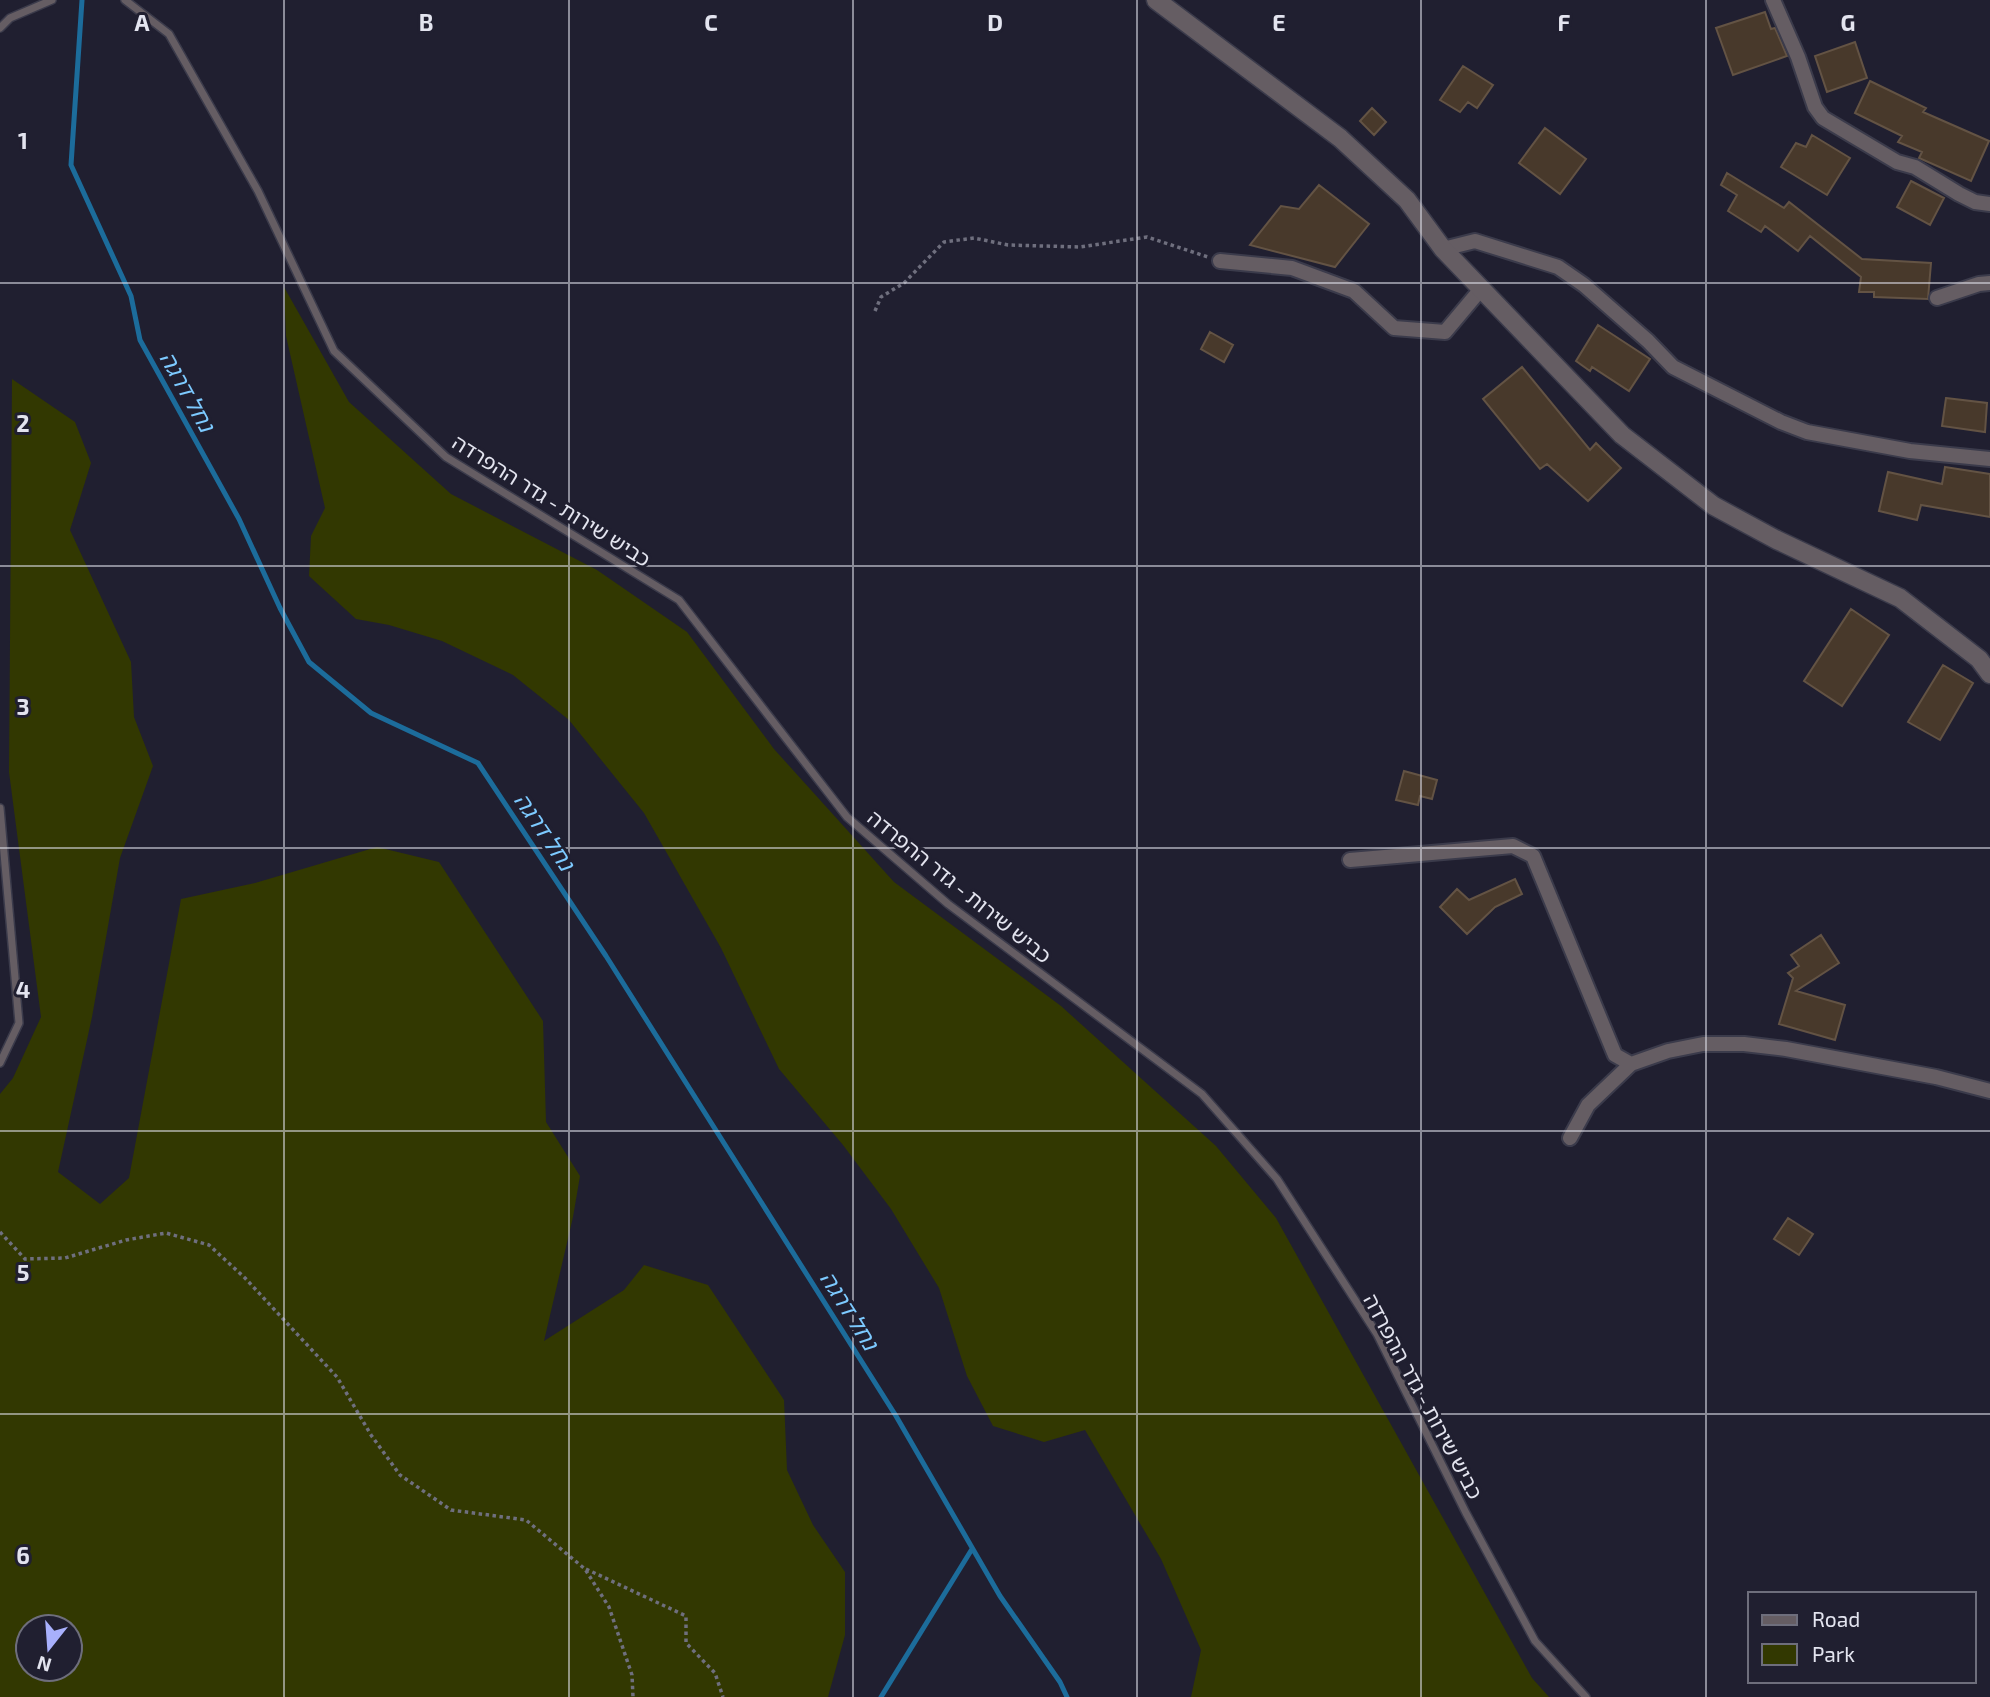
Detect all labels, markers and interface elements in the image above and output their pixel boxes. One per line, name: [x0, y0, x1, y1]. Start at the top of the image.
text: A: [134, 8, 150, 36]
text: B: [419, 8, 433, 36]
text: C: [704, 8, 718, 36]
text: D: [987, 8, 1003, 36]
text: E: [1272, 8, 1286, 36]
text: F: [1558, 8, 1571, 36]
text: G: [1841, 8, 1855, 36]
text: 1: [18, 126, 28, 154]
water label: נחל דרגה: [154, 346, 223, 438]
text: 2: [16, 409, 30, 437]
street label: כביש שירות - גדר ההפרדה: [448, 429, 656, 571]
text: 3: [16, 692, 30, 720]
water label: נחל דרגה: [509, 787, 582, 877]
street label: כביש שירות - גדר ההפרדה: [863, 804, 1057, 968]
text: 4: [16, 975, 30, 1003]
text: 5: [17, 1258, 29, 1286]
water label: נחל דרגה: [815, 1265, 886, 1357]
street label: כביש שירות - גדר ההפרדה: [1359, 1289, 1489, 1503]
text: 6: [16, 1541, 30, 1569]
legend: [1748, 1592, 1976, 1683]
text: Road: [1812, 1606, 1860, 1631]
north arrow: [14, 1613, 84, 1683]
text: Park: [1812, 1641, 1855, 1666]
text: N: [34, 1652, 54, 1678]

